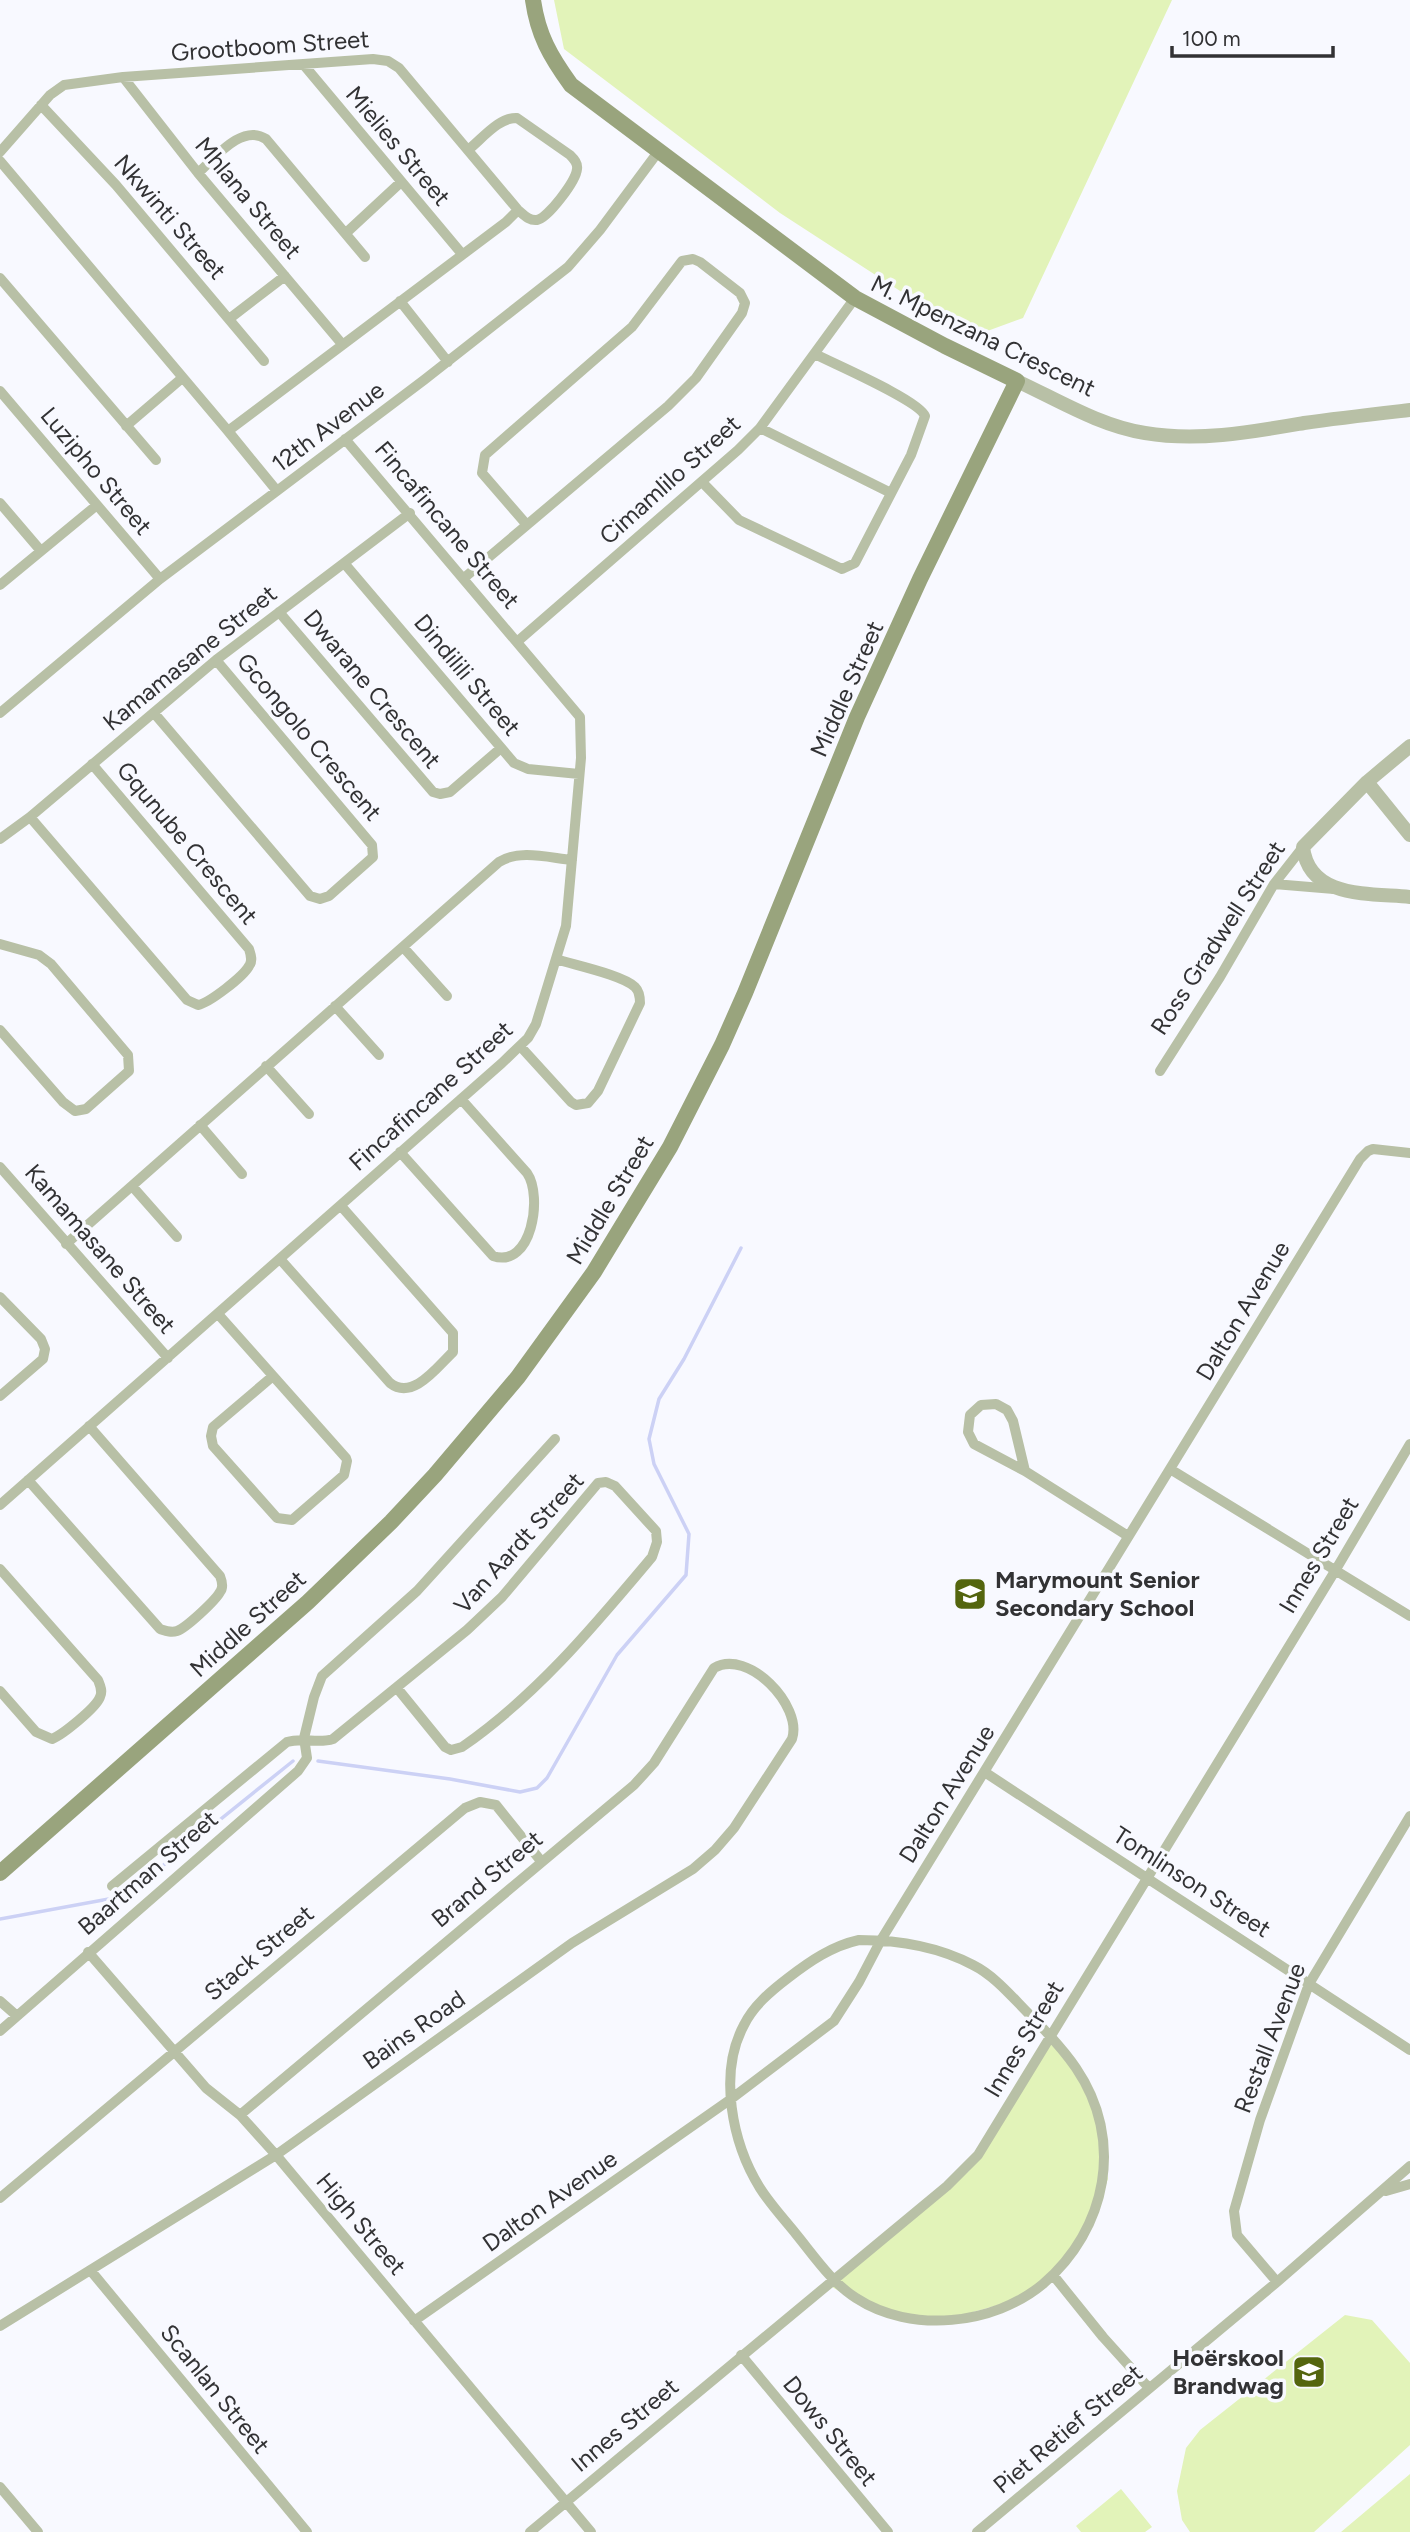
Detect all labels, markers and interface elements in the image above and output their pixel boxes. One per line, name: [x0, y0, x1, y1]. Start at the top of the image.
scale bar: [1172, 14, 1333, 58]
street label: Grootboom Street: [170, 24, 370, 67]
text: 100 m: [1182, 26, 1241, 51]
street label: Mielies Street: [340, 80, 457, 211]
street label: Mhlana Street: [189, 131, 308, 264]
street label: Nkwinti Street: [108, 148, 232, 285]
street label: M. Mpenzana Crescent: [866, 269, 1100, 403]
street label: 12th Avenue: [266, 375, 389, 478]
street label: Luzipho Street: [35, 401, 158, 540]
street label: Cimamlilo Street: [593, 409, 746, 550]
street label: Fincafincane Street: [369, 435, 526, 614]
street label: Kamamasane Street: [97, 579, 282, 737]
street label: Dwarane Crescent: [298, 603, 447, 774]
street label: Dindilili Street: [408, 608, 527, 741]
street label: Middle Street: [804, 616, 889, 761]
street label: Gcongolo Crescent: [231, 647, 388, 826]
street label: Gqunube Crescent: [111, 755, 264, 930]
street label: Ross Gradwell Street: [1144, 835, 1291, 1040]
street label: Fincafincane Street: [343, 1015, 518, 1177]
street label: Middle Street: [560, 1130, 659, 1270]
street label: Kamamasane Street: [19, 1158, 182, 1339]
street label: Dalton Avenue: [1190, 1236, 1296, 1386]
street label: Van Aardt Street: [448, 1466, 590, 1619]
street label: Innes Street: [1272, 1491, 1365, 1618]
street label: Middle Street: [184, 1564, 311, 1683]
place label: Marymount Senior Secondary School: [995, 1565, 1200, 1622]
school or university icon: Marymount Senior Secondary School: [951, 1575, 989, 1613]
street label: Dalton Avenue: [893, 1719, 1001, 1868]
street label: Baartman Street: [72, 1804, 223, 1941]
street label: Tomlinson Street: [1108, 1820, 1276, 1943]
street label: Brand Street: [425, 1824, 548, 1933]
street label: Stack Street: [198, 1899, 319, 2007]
street label: Restall Avenue: [1228, 1959, 1311, 2117]
street label: Innes Street: [977, 1975, 1070, 2102]
street label: Bains Road: [357, 1984, 470, 2075]
street label: Dalton Avenue: [477, 2144, 623, 2258]
street label: High Street: [310, 2167, 412, 2281]
street label: Scanlan Street: [155, 2318, 276, 2459]
place label: Hoërskool Brandwag: [1172, 2343, 1284, 2400]
school or university icon: Hoërskool Brandwag: [1290, 2353, 1328, 2391]
street label: Piet Retief Street: [987, 2358, 1148, 2499]
street label: Dows Street: [777, 2370, 884, 2492]
street label: Innes Street: [565, 2371, 684, 2478]

